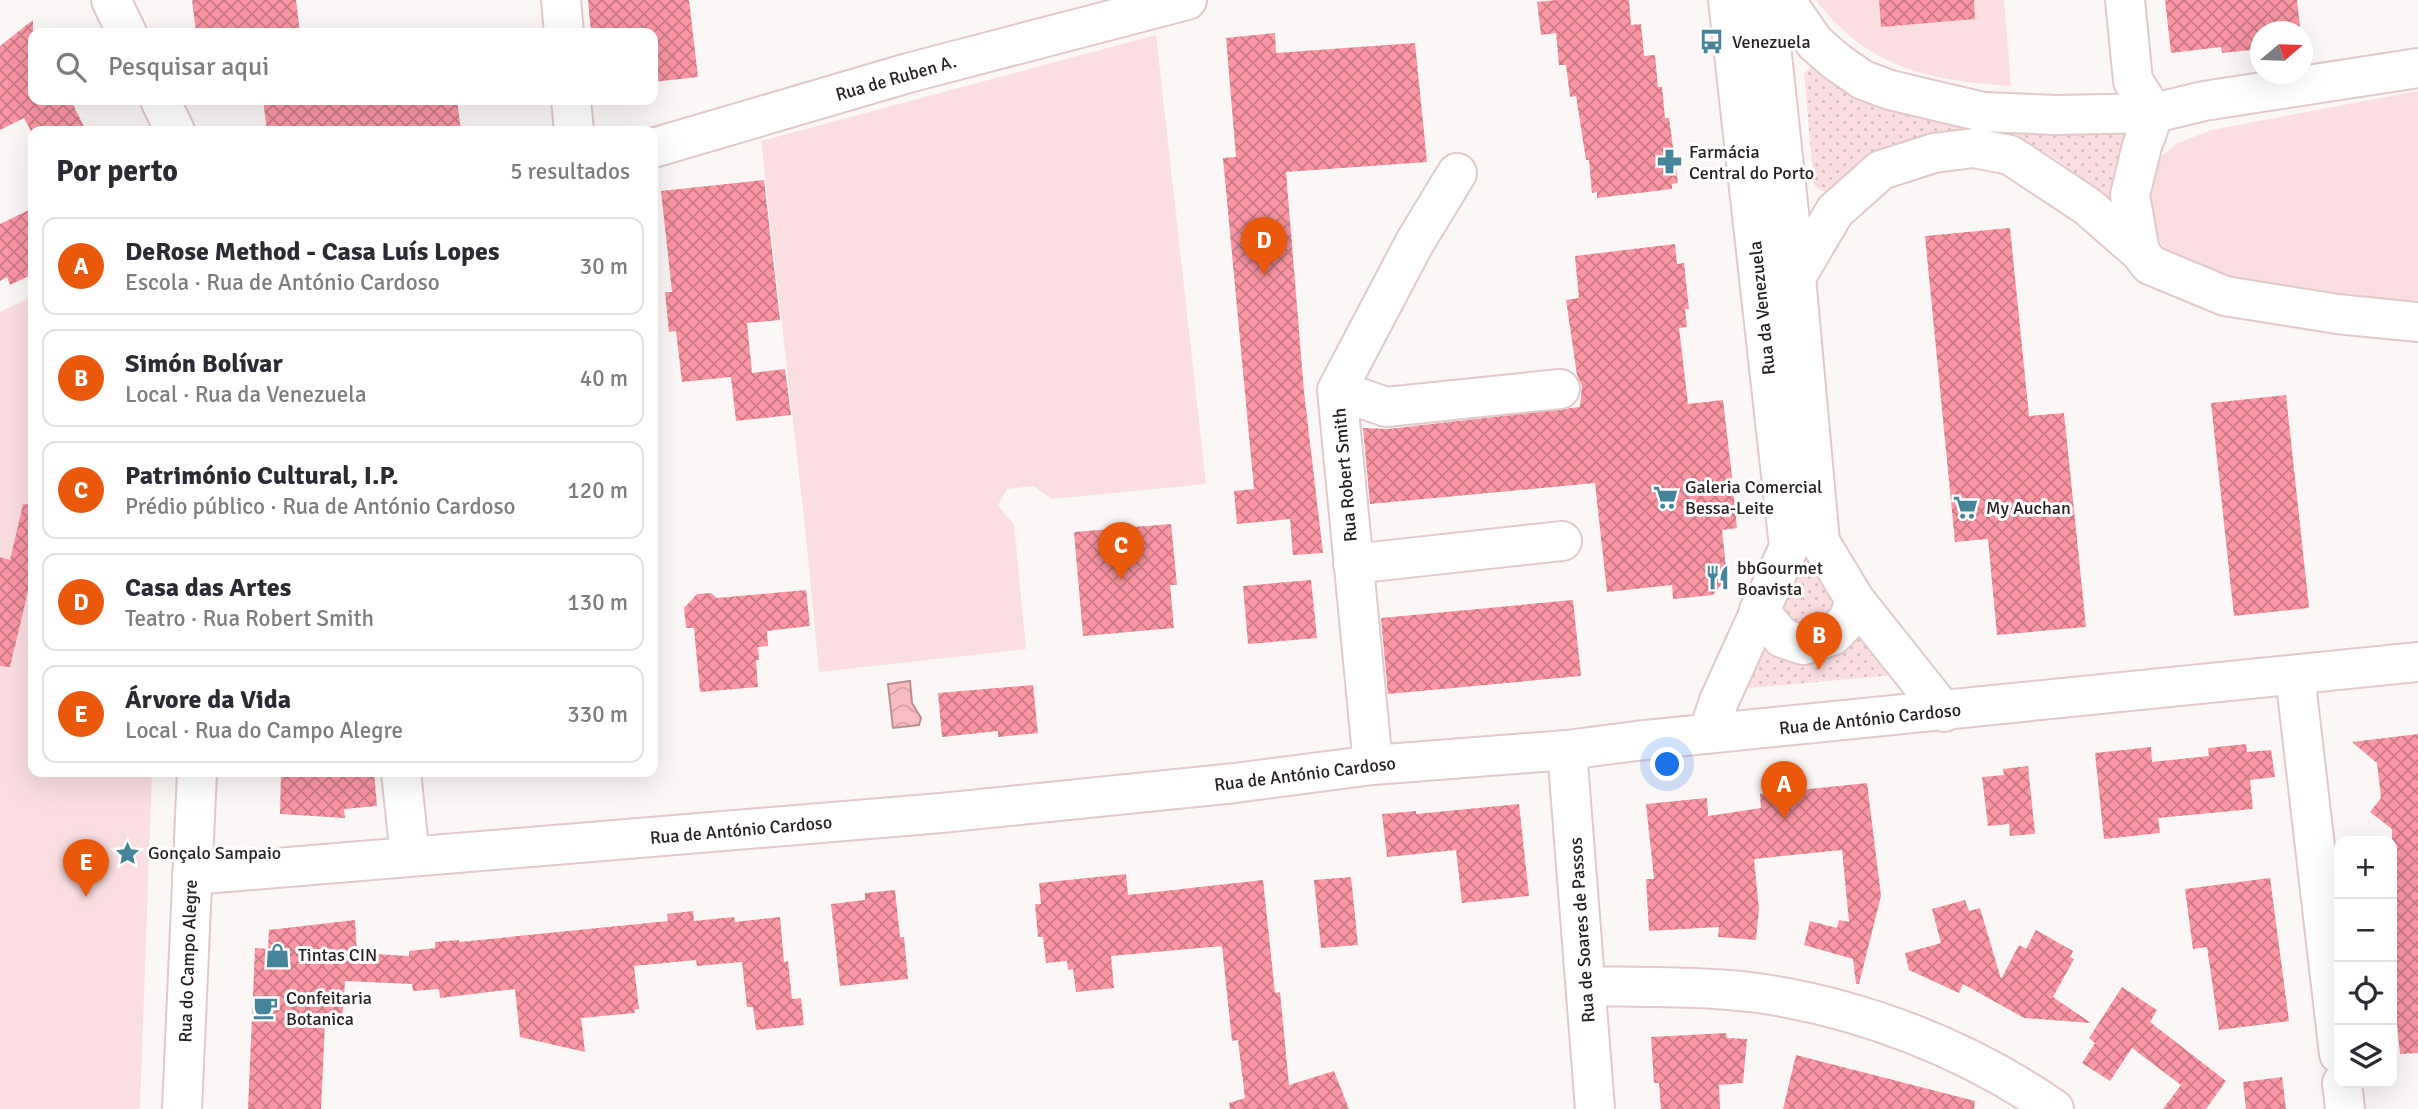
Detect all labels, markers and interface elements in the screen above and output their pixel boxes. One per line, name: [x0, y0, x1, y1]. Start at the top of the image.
north arrow: [2250, 21, 2313, 84]
search box: [28, 28, 658, 105]
bus stop icon: Venezuela: [1698, 28, 1726, 56]
place label: Venezuela: [1732, 31, 1811, 53]
icon: search: [52, 48, 90, 86]
street label: Rua de Ruben A.: [833, 50, 959, 106]
text: Pesquisar aqui: [108, 51, 269, 83]
place label: Farmácia Central do Porto: [1689, 141, 1814, 184]
pharmacy icon: Farmácia Central do Porto: [1655, 148, 1683, 176]
text: Por perto: [56, 153, 178, 190]
text: 5 resultados: [510, 157, 630, 186]
pin: D: [1241, 217, 1287, 275]
text: DeRose Method - Casa Luís Lopes: [125, 236, 499, 268]
street label: Rua da Venezuela: [1744, 240, 1780, 376]
text: A: [74, 252, 88, 281]
text: 30 m: [580, 252, 628, 281]
text: Escola · Rua de António Cardoso: [125, 268, 440, 297]
text: Simón Bolívar: [125, 348, 283, 380]
text: B: [74, 364, 88, 393]
text: 40 m: [580, 364, 628, 393]
text: Local · Rua da Venezuela: [125, 380, 367, 409]
street label: Rua Robert Smith: [1328, 407, 1362, 543]
text: Património Cultural, I.P.: [125, 460, 399, 492]
text: C: [74, 476, 88, 505]
text: 120 m: [567, 476, 628, 505]
place label: Galeria Comercial Bessa-Leite: [1685, 476, 1822, 519]
supermarket icon: Galeria Comercial Bessa-Leite: [1651, 483, 1679, 511]
text: Prédio público · Rua de António Cardoso: [125, 492, 516, 521]
supermarket icon: My Auchan: [1952, 494, 1980, 522]
place label: My Auchan: [1986, 497, 2071, 519]
pin: C: [1098, 522, 1144, 580]
place label: bbGourmet Boavista: [1737, 557, 1823, 600]
restaurant icon: bbGourmet Boavista: [1703, 564, 1731, 592]
text: Casa das Artes: [125, 572, 291, 604]
text: D: [73, 588, 89, 617]
text: 130 m: [567, 588, 628, 617]
text: Teatro · Rua Robert Smith: [125, 604, 374, 633]
pin: B: [1796, 612, 1842, 670]
text: Árvore da Vida: [125, 684, 291, 716]
street label: Rua de António Cardoso: [1778, 699, 1962, 739]
text: E: [74, 700, 88, 729]
text: 330 m: [567, 700, 628, 729]
text: Local · Rua do Campo Alegre: [125, 716, 403, 745]
your location: [1650, 747, 1684, 781]
street label: Rua de António Cardoso: [1213, 752, 1397, 796]
pin: A: [1761, 761, 1807, 819]
street label: Rua de António Cardoso: [649, 811, 833, 849]
street label: Rua de Soares de Passos: [1565, 836, 1599, 1024]
map controls: [2334, 836, 2397, 1088]
button: +: [2334, 836, 2397, 899]
pin: E: [63, 839, 109, 897]
place icon: Gonçalo Sampaio: [114, 839, 142, 867]
place label: Gonçalo Sampaio: [148, 842, 281, 864]
street label: Rua do Campo Alegre: [174, 879, 202, 1043]
button: −: [2334, 899, 2397, 962]
shop icon: Tintas CIN: [264, 941, 292, 969]
place label: Tintas CIN: [298, 944, 377, 966]
button: locate: [2334, 962, 2397, 1025]
place label: Confeitaria Botanica: [286, 987, 372, 1030]
cafe icon: Confeitaria Botanica: [252, 994, 280, 1022]
button: layers: [2334, 1025, 2397, 1088]

